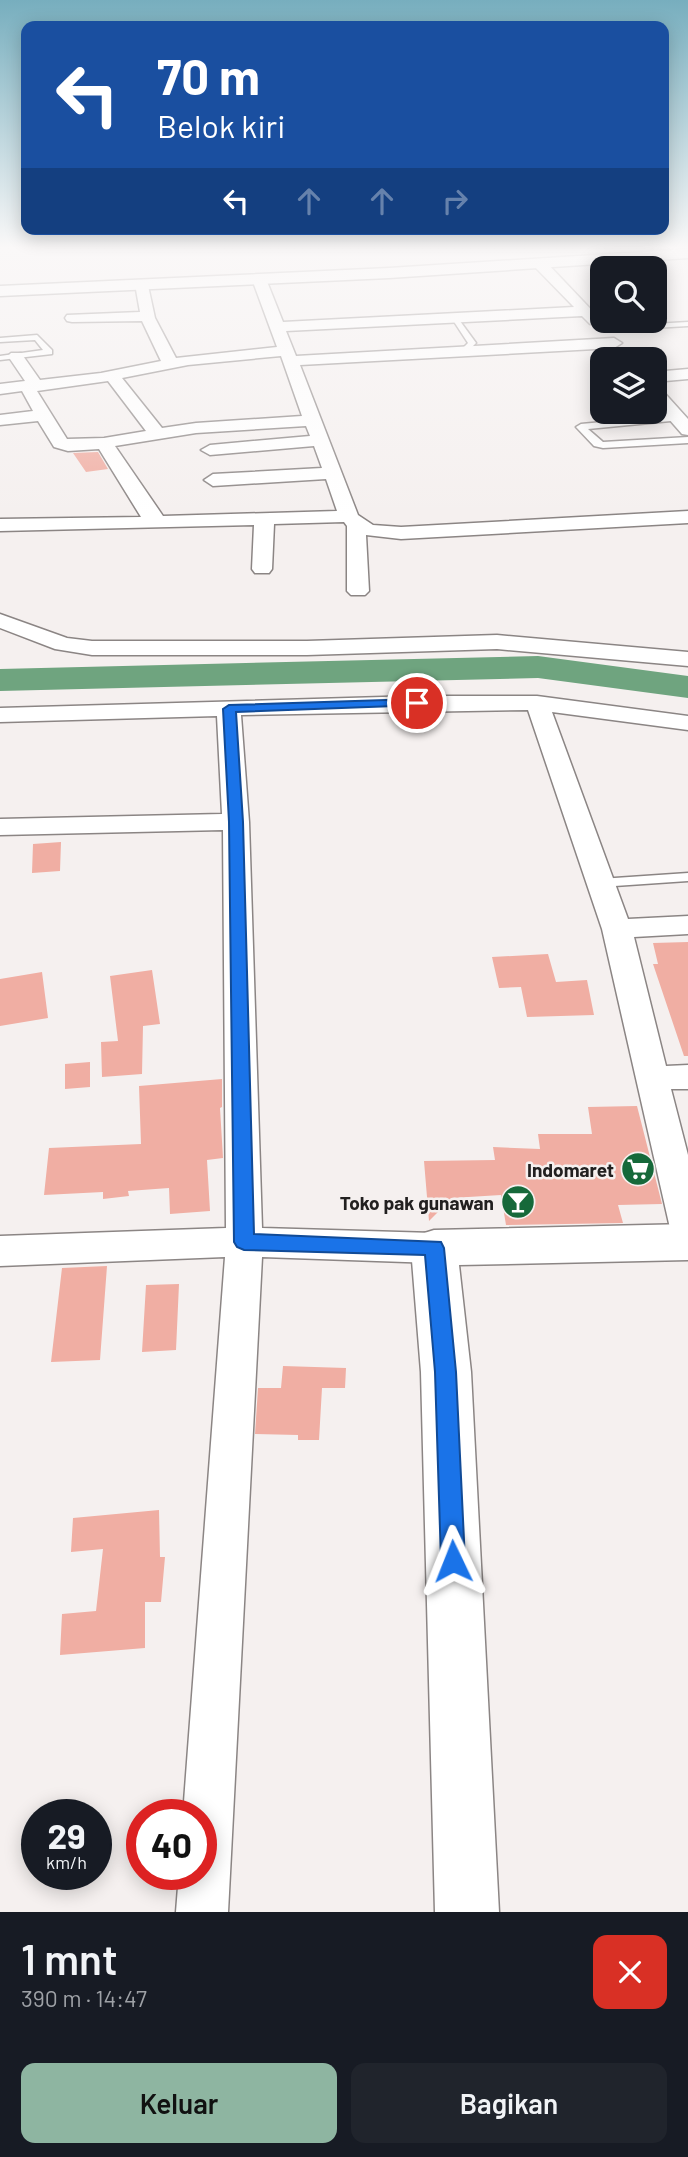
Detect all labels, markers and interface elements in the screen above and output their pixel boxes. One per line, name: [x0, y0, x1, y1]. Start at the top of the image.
text: 70 m: [157, 46, 260, 105]
icon: left: [42, 49, 133, 140]
text: Belok kiri: [157, 106, 285, 144]
icon: left: [217, 182, 255, 220]
icon: ahead: [290, 182, 328, 220]
icon: ahead: [363, 182, 401, 220]
icon: right: [436, 182, 474, 220]
map controls: [590, 256, 667, 424]
button: search: [590, 256, 667, 333]
button: layers: [590, 347, 667, 424]
pin: [387, 673, 447, 733]
icon: arrive: [398, 684, 436, 722]
supermarket icon: Indomaret: [619, 1150, 657, 1188]
place label: Indomaret: [527, 1158, 614, 1181]
bar icon: Toko pak gunawan: [499, 1183, 537, 1221]
place label: Toko pak gunawan: [340, 1191, 494, 1214]
position arrow: [416, 1524, 490, 1598]
speed limit sign: 40: [126, 1799, 217, 1890]
text: 29: [47, 1814, 86, 1856]
text: km/h: [46, 1851, 87, 1873]
text: 1 mnt: [21, 1933, 118, 1983]
button: close: [593, 1935, 667, 2009]
text: 390 m · 14:47: [21, 1984, 147, 2012]
button: Keluar: [21, 2063, 337, 2143]
button: Bagikan: [351, 2063, 667, 2143]

